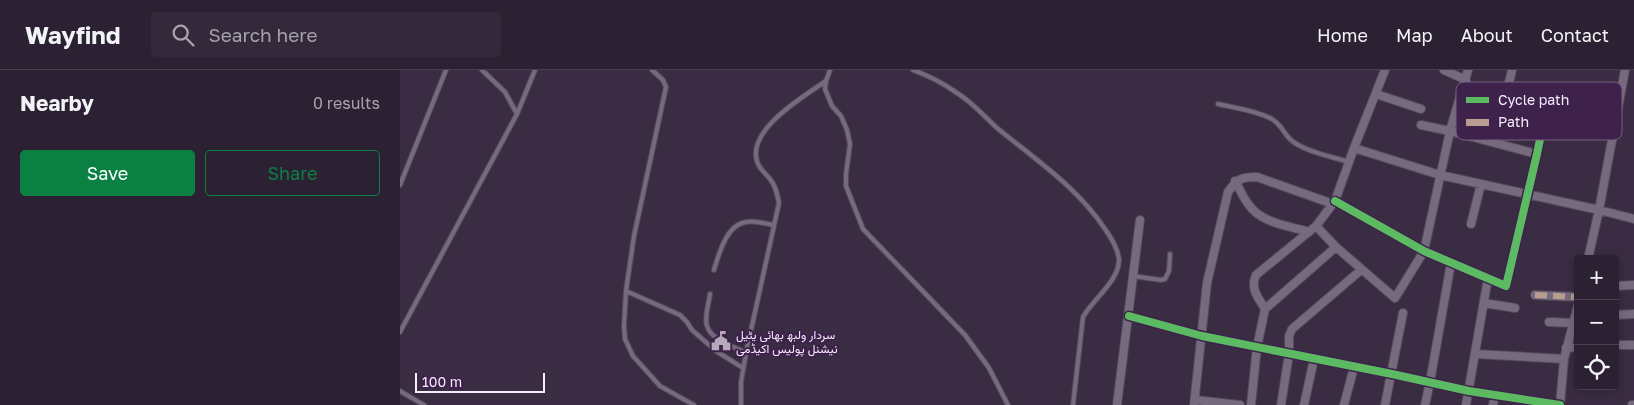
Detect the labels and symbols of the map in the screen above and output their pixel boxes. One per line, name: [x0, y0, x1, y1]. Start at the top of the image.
legend: [1456, 82, 1622, 140]
text: Cycle path: [1498, 91, 1569, 108]
text: Path: [1498, 113, 1529, 130]
place label: سردار ولبھ بھائی پٹیل نیشنل پولیس اکیڈمی: [736, 327, 838, 357]
public building icon: سردار ولبھ بھائی پٹیل نیشنل پولیس اکیڈمی: [710, 330, 732, 352]
scale bar: [415, 370, 545, 393]

